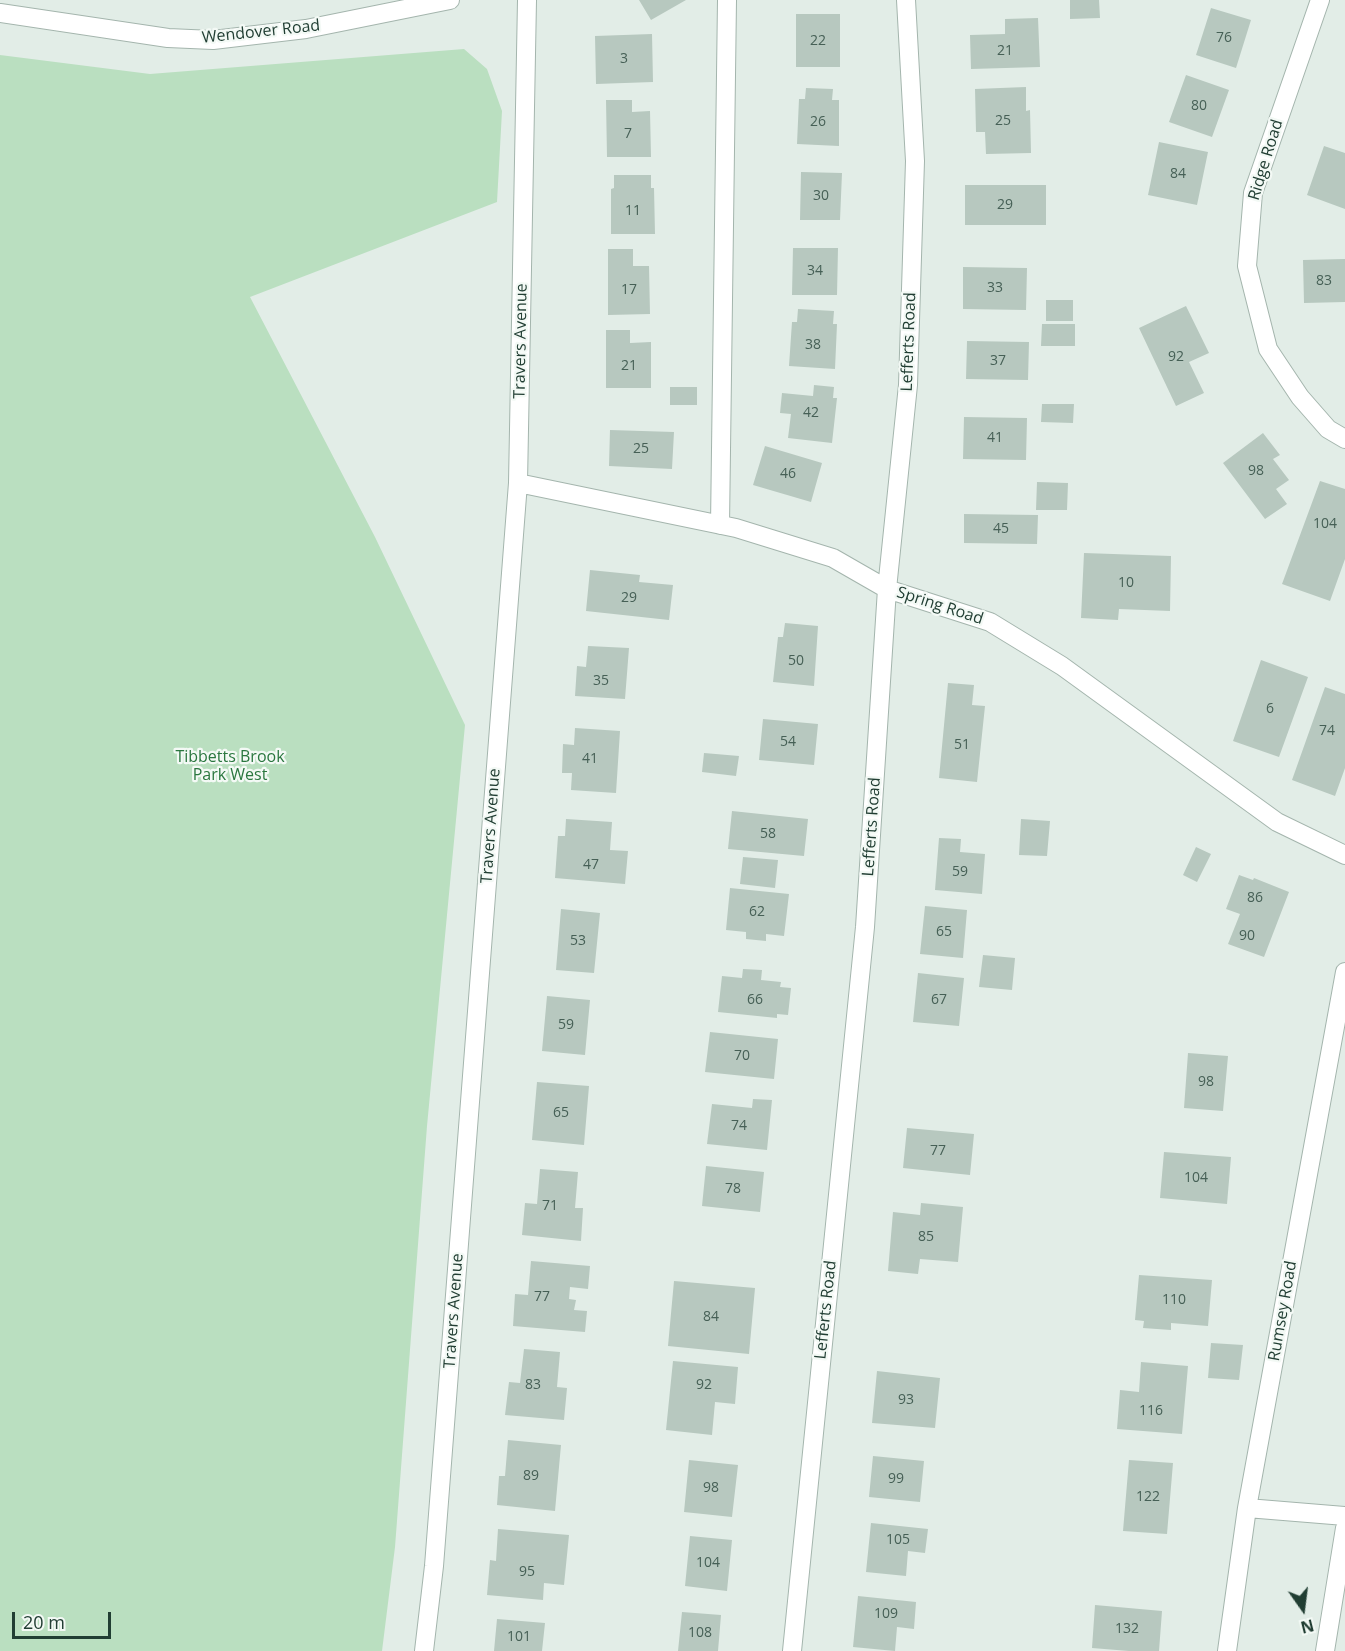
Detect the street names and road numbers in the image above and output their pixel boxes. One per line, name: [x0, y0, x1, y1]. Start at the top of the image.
street label: Wendover Road: [201, 16, 321, 48]
street label: Ridge Road: [1245, 117, 1287, 203]
street label: Travers Avenue: [510, 283, 532, 399]
street label: Lefferts Road: [898, 292, 920, 392]
street label: Spring Road: [894, 583, 986, 629]
street label: Travers Avenue: [477, 768, 505, 884]
street label: Lefferts Road: [859, 777, 885, 877]
street label: Travers Avenue: [440, 1253, 468, 1369]
street label: Rumsey Road: [1265, 1259, 1301, 1363]
street label: Lefferts Road: [811, 1260, 841, 1360]

